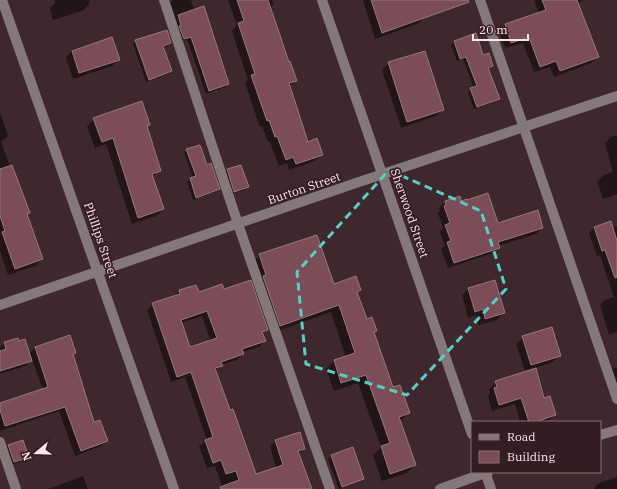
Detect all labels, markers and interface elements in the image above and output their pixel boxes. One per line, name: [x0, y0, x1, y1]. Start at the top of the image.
scale bar: [473, 16, 528, 42]
text: 20 m: [479, 22, 508, 37]
street label: Sherwood Street: [388, 166, 432, 260]
street label: Burton Street: [266, 169, 342, 207]
street label: Phillips Street: [81, 200, 121, 280]
legend: [471, 421, 601, 473]
text: Road: [507, 429, 536, 444]
north arrow: [16, 433, 56, 473]
text: Building: [507, 449, 555, 464]
text: N: [18, 450, 35, 463]

